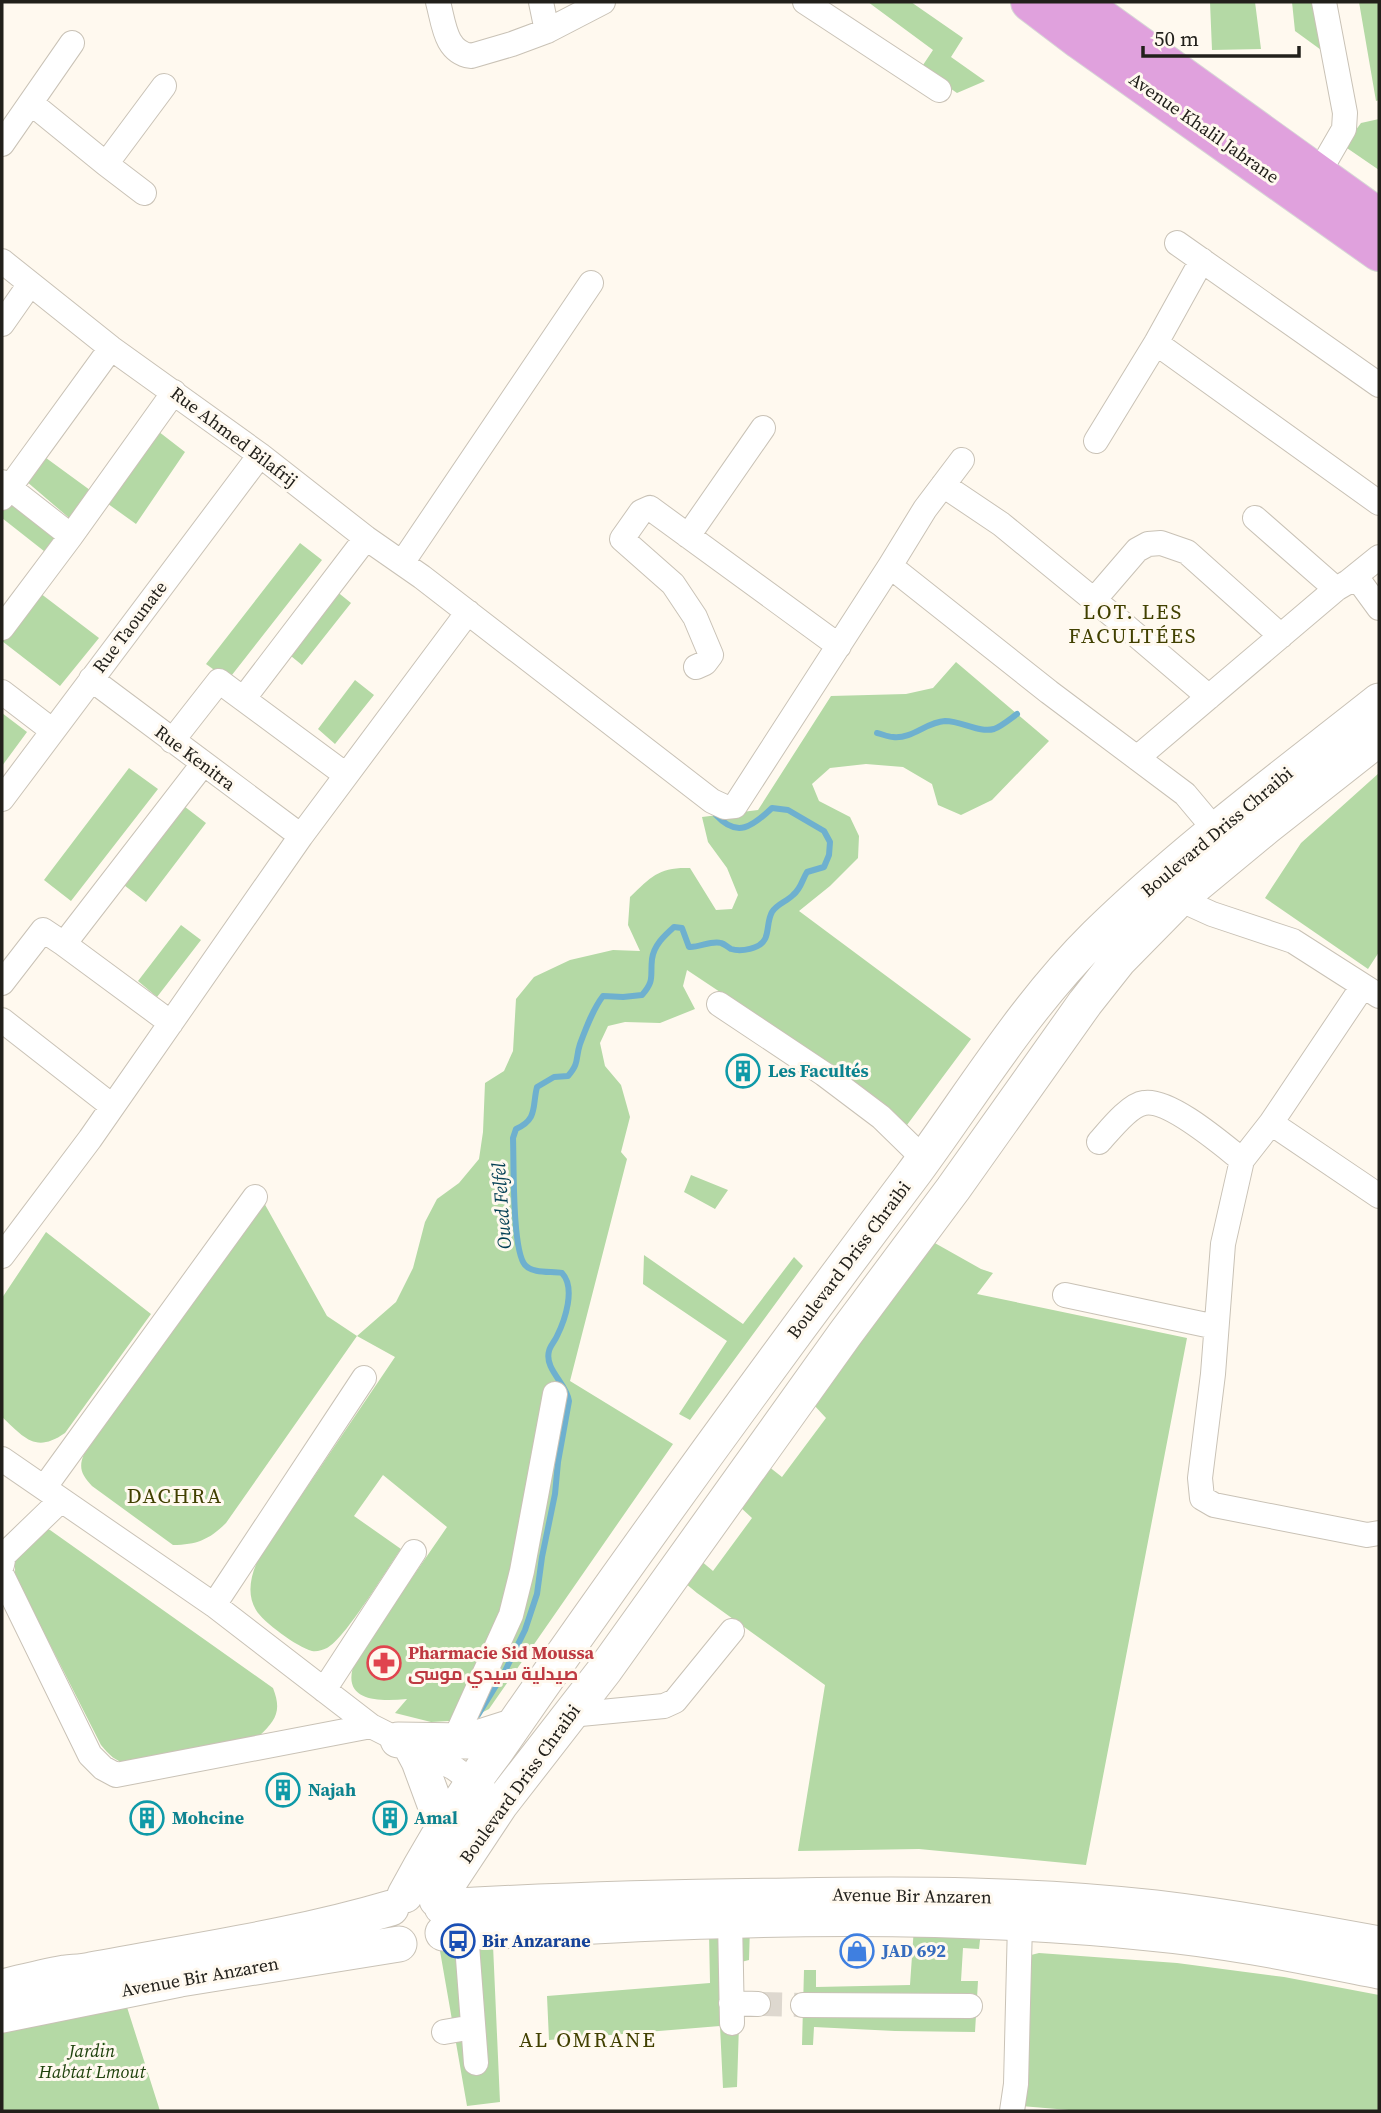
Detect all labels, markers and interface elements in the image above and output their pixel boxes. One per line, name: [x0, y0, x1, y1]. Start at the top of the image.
scale bar: [1143, 14, 1299, 58]
text: 50 m: [1154, 24, 1199, 53]
street label: Avenue Khalil Jabrane: [1124, 66, 1284, 189]
street label: Rue Ahmed Bilafrij: [166, 381, 303, 493]
street label: Rue Taounate: [87, 575, 173, 678]
district label: LOT. LES FACULTÉES: [1068, 597, 1198, 650]
street label: Rue Kenitra: [150, 719, 241, 797]
street label: Boulevard Driss Chraibi: [1135, 761, 1298, 903]
building icon: Les Facultés: [724, 1052, 762, 1090]
place label: Les Facultés: [768, 1058, 869, 1083]
water label: Oued Felfel: [485, 1161, 517, 1250]
street label: Boulevard Driss Chraibi: [781, 1176, 916, 1344]
district label: DACHRA: [127, 1481, 223, 1510]
place label: Pharmacie Sid Moussa صيدلية سيدي موسى: [408, 1640, 595, 1688]
pharmacy icon: Pharmacie Sid Moussa صيدلية سيدي موسى: [365, 1644, 403, 1682]
street label: Boulevard Driss Chraibi: [453, 1699, 586, 1868]
building icon: Najah: [264, 1771, 302, 1809]
place label: Najah: [308, 1777, 356, 1802]
building icon: Mohcine: [128, 1799, 166, 1837]
building icon: Amal: [371, 1799, 409, 1837]
place label: Mohcine: [172, 1805, 244, 1830]
place label: Amal: [414, 1805, 458, 1830]
street label: Avenue Bir Anzaren: [832, 1882, 992, 1909]
bus stop icon: Bir Anzarane: [439, 1922, 477, 1960]
place label: Bir Anzarane: [482, 1928, 591, 1953]
shop icon: JAD 692: [838, 1932, 876, 1970]
place label: JAD 692: [881, 1938, 946, 1963]
street label: Avenue Bir Anzaren: [119, 1950, 281, 2003]
district label: AL OMRANE: [519, 2025, 657, 2054]
park label: Jardin Habtat Lmout: [38, 2038, 147, 2084]

